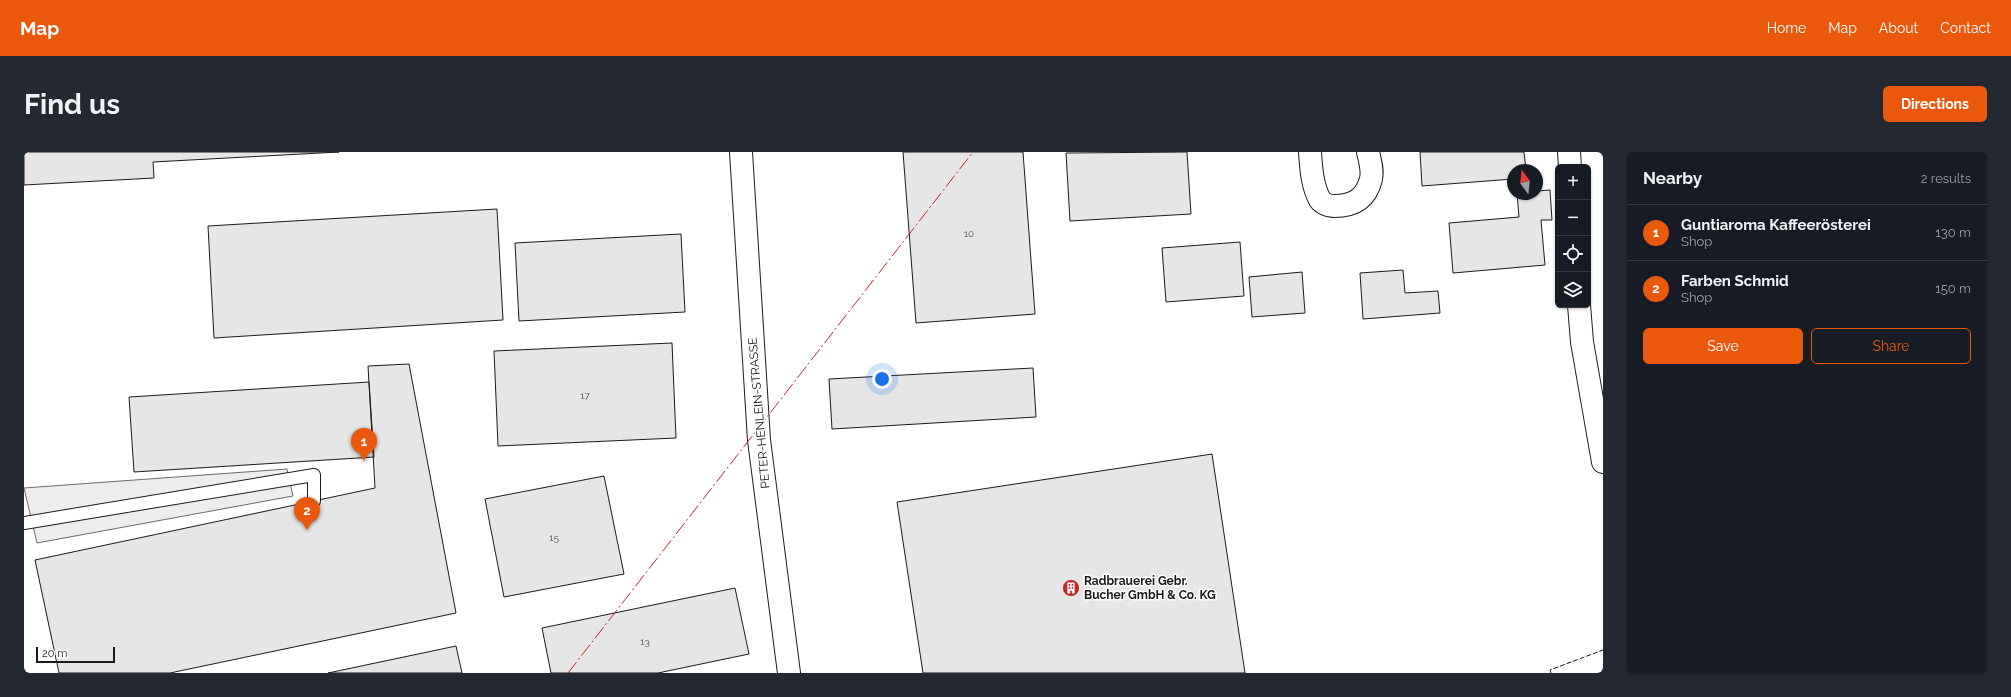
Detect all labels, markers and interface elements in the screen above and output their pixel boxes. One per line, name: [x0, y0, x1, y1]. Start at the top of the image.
text: Map: [20, 17, 59, 39]
text: Home: [1767, 20, 1806, 36]
text: Map: [1828, 20, 1857, 36]
text: About: [1879, 20, 1918, 36]
text: Contact: [1940, 20, 1991, 36]
button: Directions: [1883, 86, 1987, 122]
text: Find us: [24, 88, 120, 121]
north arrow: [1507, 164, 1543, 200]
map controls: [1555, 164, 1591, 308]
button: +: [1555, 164, 1591, 200]
text: Nearby: [1643, 168, 1702, 188]
text: 2 results: [1921, 171, 1971, 186]
button: −: [1555, 200, 1591, 236]
text: Guntiaroma Kaffeerösterei: [1681, 216, 1871, 234]
text: 1: [1653, 225, 1659, 240]
text: 130 m: [1935, 225, 1971, 240]
house number: 10: [964, 228, 974, 239]
text: Shop: [1681, 234, 1712, 249]
button: locate: [1555, 236, 1591, 272]
button: layers: [1555, 272, 1591, 308]
text: Farben Schmid: [1681, 272, 1789, 290]
text: 2: [1652, 281, 1660, 296]
text: 150 m: [1935, 281, 1971, 296]
text: Shop: [1681, 290, 1712, 305]
button: Save: [1643, 328, 1803, 364]
button: Share: [1811, 328, 1971, 364]
street label: PETER-HENLEIN-STRASSE: [745, 337, 773, 489]
your location: [872, 369, 892, 389]
house number: 17: [580, 390, 590, 401]
pin: 1: [351, 428, 377, 461]
pin: 2: [294, 497, 320, 530]
house number: 15: [549, 532, 559, 543]
place label: Radbrauerei Gebr. Bucher GmbH & Co. KG: [1084, 574, 1216, 602]
building icon: Radbrauerei Gebr. Bucher GmbH & Co. KG: [1061, 578, 1081, 598]
house number: 13: [640, 636, 650, 647]
scale bar: [36, 645, 115, 664]
text: 20 m: [42, 647, 67, 660]

